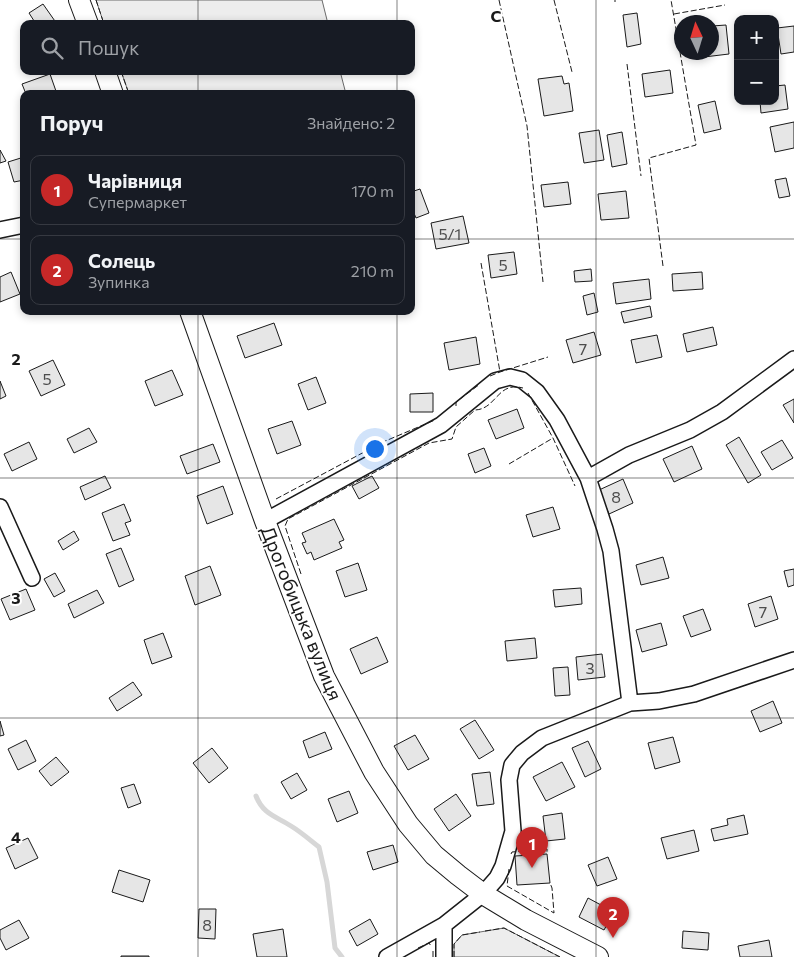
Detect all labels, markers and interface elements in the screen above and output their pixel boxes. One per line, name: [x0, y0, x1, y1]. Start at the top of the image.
text: C: [491, 6, 502, 25]
north arrow: [674, 15, 719, 60]
map controls: [734, 15, 779, 105]
button: +: [734, 15, 779, 60]
search box: [20, 20, 415, 75]
icon: search: [38, 34, 66, 62]
text: Пошук: [78, 36, 139, 59]
button: −: [734, 60, 779, 105]
text: Поруч: [40, 110, 103, 135]
text: Знайдено: 2: [307, 113, 395, 132]
text: Чарівниця: [88, 169, 182, 192]
text: 1: [53, 181, 61, 200]
text: 170 m: [351, 181, 394, 200]
text: Супермаркет: [88, 192, 187, 211]
house number: 5/1: [439, 224, 461, 243]
text: Солець: [88, 249, 155, 272]
house number: 5: [498, 255, 508, 274]
text: 2: [52, 261, 62, 280]
text: 210 m: [351, 261, 394, 280]
text: Зупинка: [88, 272, 150, 291]
house number: 7: [579, 339, 587, 358]
text: 2: [11, 349, 21, 368]
house number: 5: [42, 369, 52, 388]
your location: [362, 436, 388, 462]
house number: 8: [611, 487, 621, 506]
street label: Дрогобицька вулиця: [257, 523, 347, 703]
text: 3: [11, 588, 21, 607]
house number: 7: [759, 602, 767, 621]
house number: 3: [585, 658, 595, 677]
text: 4: [11, 827, 21, 846]
pin: 1: [516, 827, 548, 868]
pin: 2: [597, 897, 629, 938]
house number: 8: [202, 915, 212, 934]

